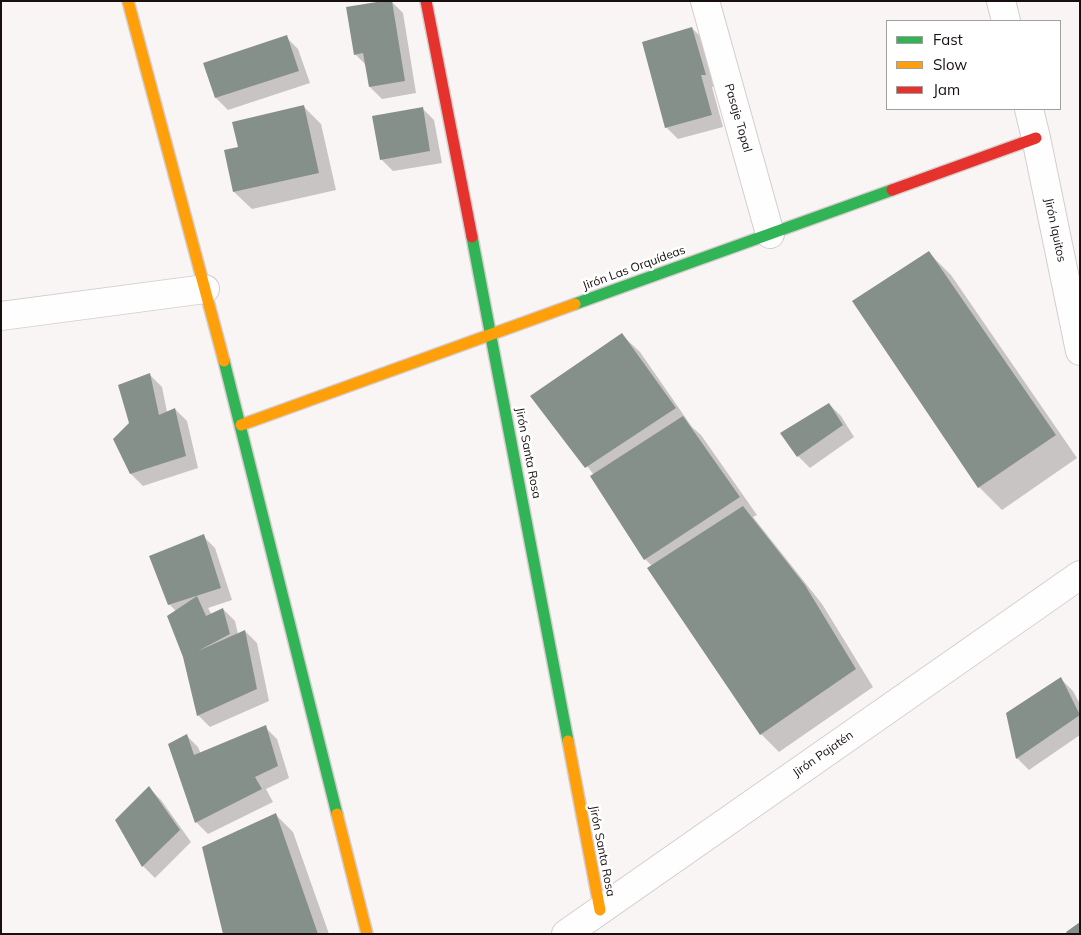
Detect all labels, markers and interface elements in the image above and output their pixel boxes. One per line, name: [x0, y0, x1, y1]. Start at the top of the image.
legend: [886, 20, 1061, 110]
text: Fast: [933, 30, 963, 49]
text: Slow: [933, 55, 967, 74]
text: Jam: [933, 80, 960, 99]
street label: Pasaje Topal: [721, 82, 755, 154]
street label: Jirón Iquitos: [1041, 197, 1069, 263]
street label: Jirón Las Orquídeas: [581, 243, 687, 293]
street label: Jirón Santa Rosa: [512, 406, 544, 500]
street label: Jirón Pajatén: [790, 728, 856, 780]
street label: Jirón Santa Rosa: [586, 804, 618, 898]

